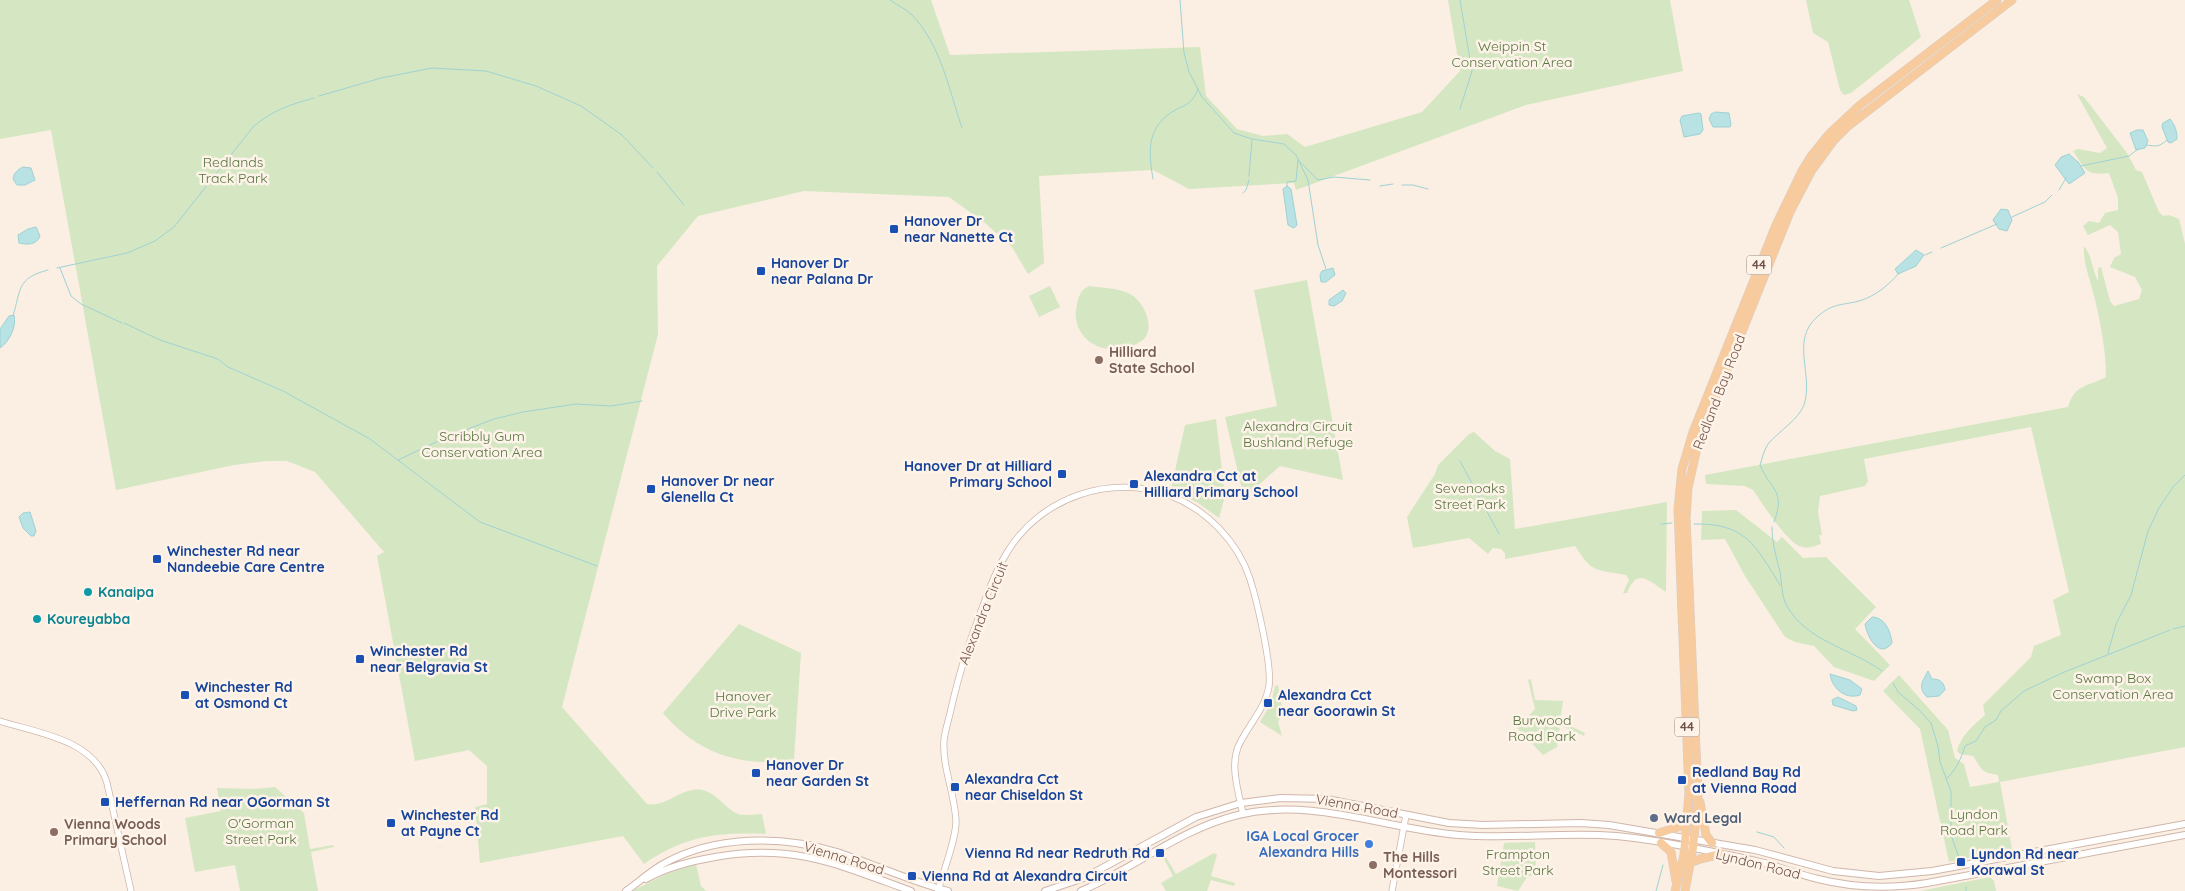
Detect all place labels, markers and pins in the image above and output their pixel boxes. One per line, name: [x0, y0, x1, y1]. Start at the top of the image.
place label: Hanover Dr near Nanette Ct: [904, 212, 1013, 246]
marker: Hanover Dr near Nanette Ct: [888, 223, 900, 235]
place label: Hanover Dr near Palana Dr: [771, 254, 873, 288]
marker: Hanover Dr near Palana Dr: [755, 265, 767, 277]
place label: Hilliard State School: [1109, 343, 1195, 377]
marker: Hilliard State School: [1093, 354, 1105, 366]
place label: Hanover Dr at Hilliard Primary School: [904, 457, 1052, 491]
place label: Alexandra Cct at Hilliard Primary School: [1144, 467, 1298, 501]
marker: Hanover Dr at Hilliard Primary School: [1056, 468, 1068, 480]
place label: Hanover Dr near Glenella Ct: [661, 472, 774, 506]
marker: Alexandra Cct at Hilliard Primary School: [1128, 478, 1140, 490]
marker: Hanover Dr near Glenella Ct: [645, 483, 657, 495]
place label: Winchester Rd near Nandeebie Care Centre: [167, 542, 325, 576]
marker: Winchester Rd near Nandeebie Care Centre: [151, 553, 163, 565]
place label: Kanaipa: [98, 583, 154, 601]
marker: Kanaipa: [82, 586, 94, 598]
place label: Koureyabba: [47, 610, 130, 628]
marker: Koureyabba: [31, 613, 43, 625]
place label: Winchester Rd near Belgravia St: [370, 642, 488, 676]
marker: Winchester Rd near Belgravia St: [354, 653, 366, 665]
place label: Winchester Rd at Osmond Ct: [195, 678, 293, 712]
place label: Alexandra Cct near Goorawin St: [1278, 686, 1396, 720]
marker: Winchester Rd at Osmond Ct: [179, 689, 191, 701]
marker: Alexandra Cct near Goorawin St: [1262, 697, 1274, 709]
place label: Hanover Dr near Garden St: [766, 756, 870, 790]
place label: Redland Bay Rd at Vienna Road: [1692, 763, 1801, 797]
marker: Hanover Dr near Garden St: [750, 767, 762, 779]
place label: Alexandra Cct near Chiseldon St: [965, 770, 1084, 804]
marker: Redland Bay Rd at Vienna Road: [1676, 774, 1688, 786]
marker: Alexandra Cct near Chiseldon St: [949, 781, 961, 793]
place label: Heffernan Rd near OGorman St: [115, 793, 331, 811]
marker: Heffernan Rd near OGorman St: [99, 796, 111, 808]
place label: Winchester Rd at Payne Ct: [401, 806, 499, 840]
place label: Ward Legal: [1664, 809, 1742, 827]
marker: Ward Legal: [1648, 812, 1660, 824]
place label: Vienna Woods Primary School: [64, 815, 167, 849]
marker: Winchester Rd at Payne Ct: [385, 817, 397, 829]
marker: Vienna Woods Primary School: [48, 826, 60, 838]
place label: IGA Local Grocer Alexandra Hills: [1246, 827, 1359, 861]
marker: IGA Local Grocer Alexandra Hills: [1363, 838, 1375, 850]
place label: Vienna Rd near Redruth Rd: [965, 844, 1150, 862]
place label: Lyndon Rd near Korawal St: [1971, 845, 2079, 879]
marker: Vienna Rd near Redruth Rd: [1154, 847, 1166, 859]
place label: The Hills Montessori: [1383, 848, 1457, 882]
marker: Lyndon Rd near Korawal St: [1955, 856, 1967, 868]
marker: The Hills Montessori: [1367, 859, 1379, 871]
place label: Vienna Rd at Alexandra Circuit: [922, 867, 1128, 885]
marker: Vienna Rd at Alexandra Circuit: [906, 870, 918, 882]

